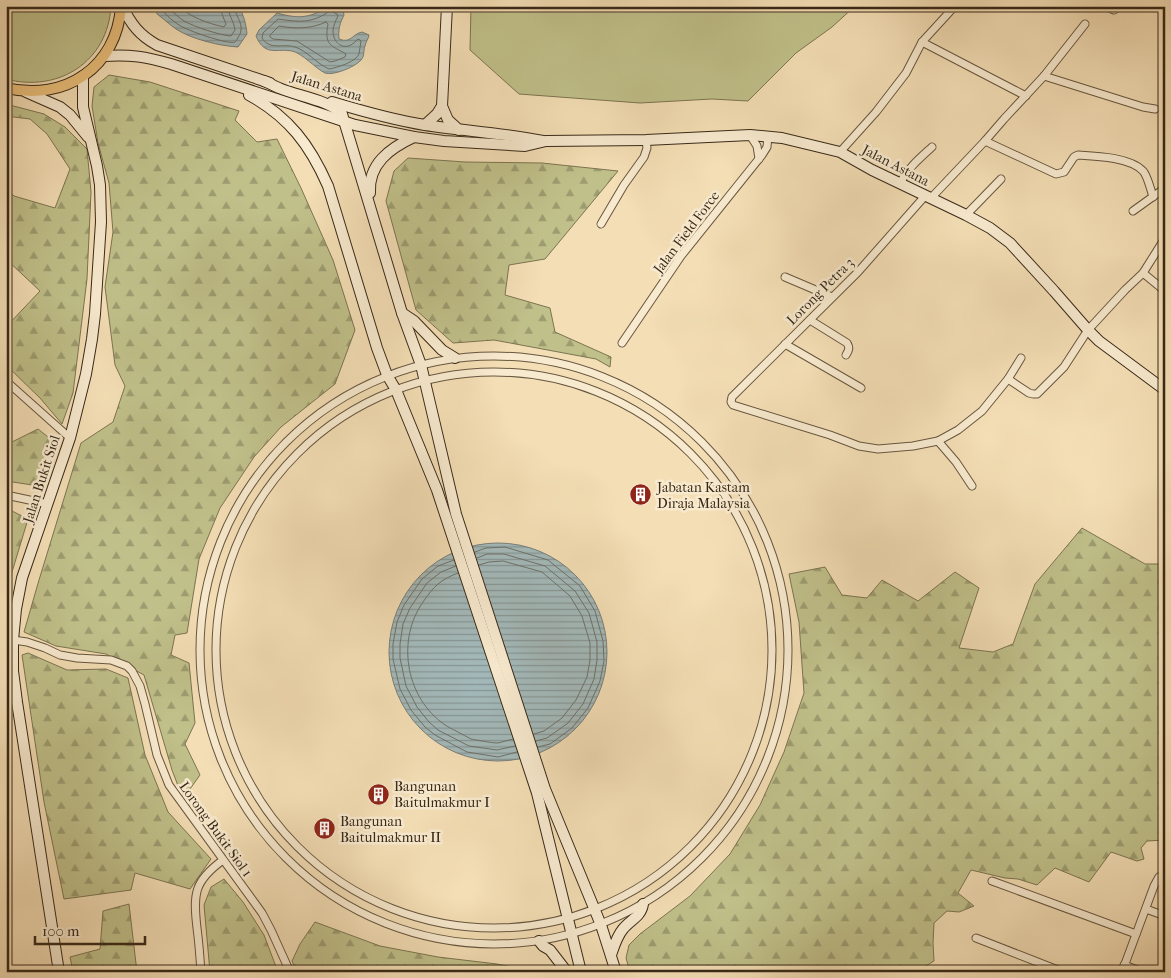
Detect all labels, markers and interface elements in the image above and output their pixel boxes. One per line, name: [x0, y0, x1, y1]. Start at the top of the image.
street label: Jalan Astana: [288, 67, 365, 105]
street label: Jalan Astana: [858, 141, 933, 190]
street label: Jalan Field Force: [649, 188, 723, 278]
street label: Lorong Petra 3: [783, 254, 858, 329]
street label: Jalan Bukit Siol: [19, 433, 64, 526]
place label: Jabatan Kastam Diraja Malaysia: [656, 479, 750, 512]
building icon: Jabatan Kastam Diraja Malaysia: [629, 483, 653, 507]
street label: Lorong Bukit Siol 1: [175, 778, 256, 880]
place label: Bangunan Baitulmakmur I: [394, 778, 490, 811]
building icon: Bangunan Baitulmakmur I: [366, 782, 390, 806]
place label: Bangunan Baitulmakmur II: [340, 813, 442, 846]
building icon: Bangunan Baitulmakmur II: [312, 817, 336, 841]
scale bar: [35, 913, 145, 945]
text: 100 m: [42, 922, 80, 940]

